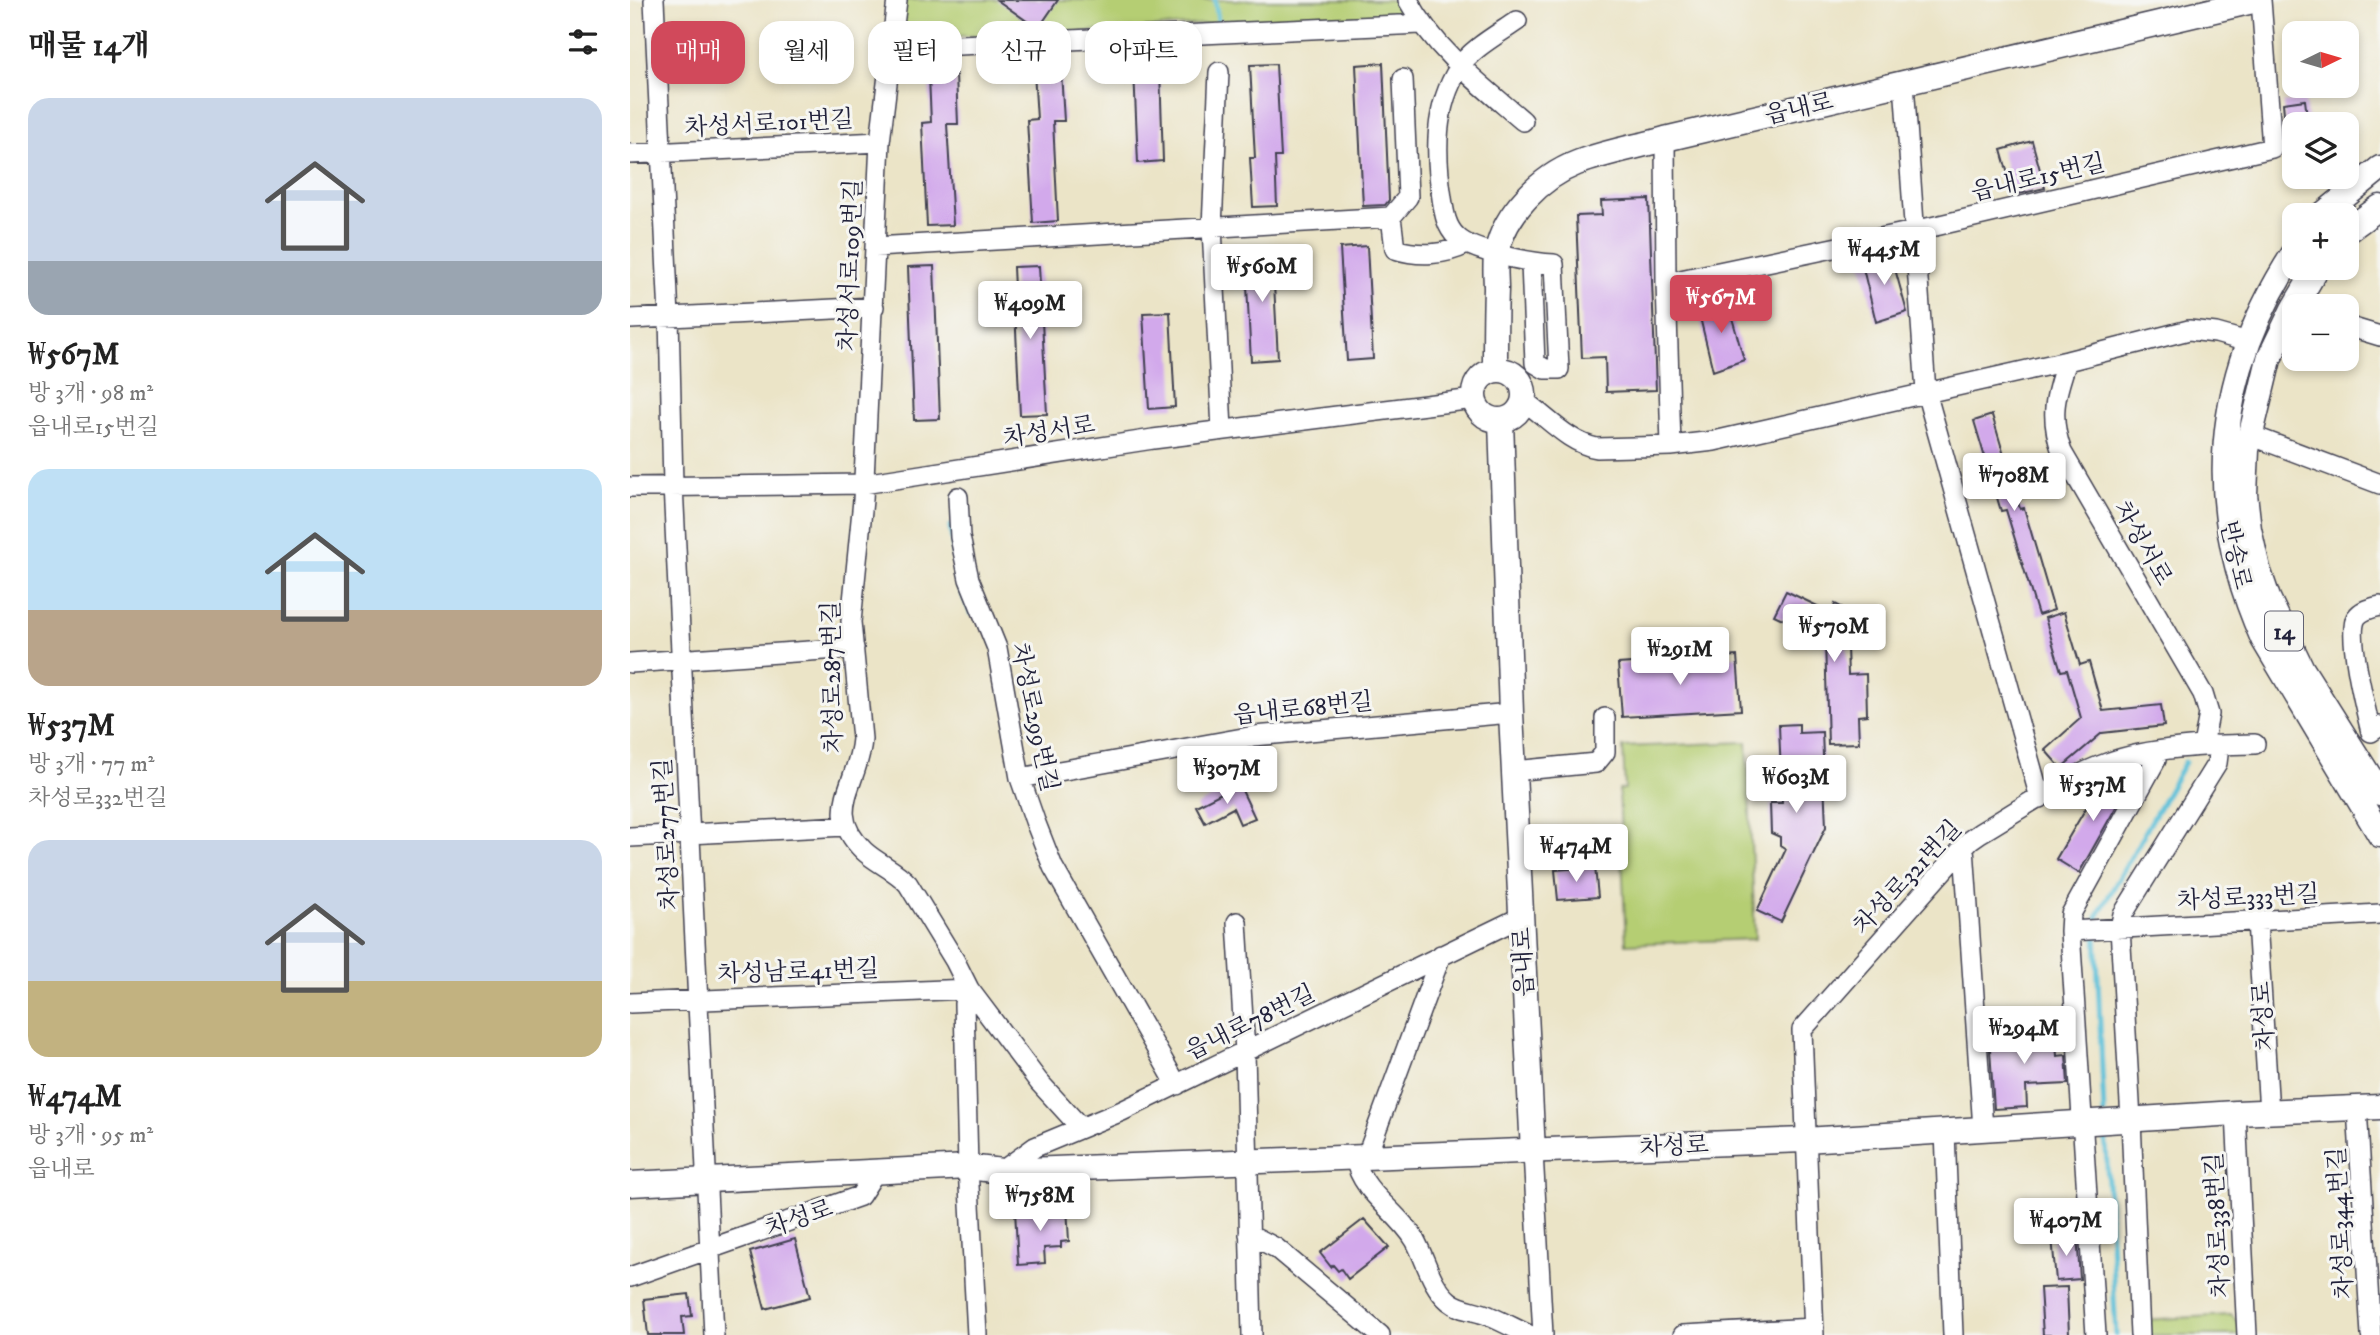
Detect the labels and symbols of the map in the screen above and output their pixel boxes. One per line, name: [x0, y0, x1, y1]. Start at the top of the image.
north arrow: [2282, 21, 2359, 98]
street label: 읍내로: [1762, 87, 1836, 131]
street label: 차성서로101번길: [684, 105, 854, 143]
street label: 읍내로15번길: [1968, 148, 2108, 208]
street label: 차성서로109번길: [833, 178, 869, 352]
pin: ₩445M: [1835, 228, 1933, 287]
pin: ₩560M: [1213, 244, 1311, 304]
pin: ₩567M: [1672, 276, 1770, 335]
pin: ₩409M: [981, 282, 1079, 341]
street label: 차성서로: [1001, 410, 1097, 454]
pin: ₩708M: [1965, 454, 2063, 513]
street label: 차성서로: [2106, 496, 2178, 591]
street label: 반송로: [2213, 518, 2257, 592]
street label: 차성로287번길: [817, 601, 849, 753]
pin: ₩570M: [1785, 604, 1883, 664]
road number: 14: [2265, 611, 2303, 650]
pin: ₩291M: [1631, 628, 1729, 687]
street label: 차성로299번길: [1004, 640, 1064, 795]
street label: 읍내로68번길: [1232, 687, 1375, 731]
pin: ₩307M: [1178, 746, 1276, 806]
pin: ₩603M: [1747, 756, 1845, 815]
street label: 차성로277번길: [648, 757, 686, 911]
pin: ₩537M: [2044, 764, 2142, 823]
street label: 차성로321번길: [1847, 814, 1968, 941]
pin: ₩474M: [1527, 824, 1625, 884]
street label: 차성로333번길: [2176, 879, 2320, 917]
street label: 읍내로: [1507, 926, 1541, 997]
street label: 차성남로41번길: [717, 954, 879, 990]
street label: 읍내로78번길: [1181, 979, 1320, 1067]
street label: 차성로: [2247, 980, 2281, 1052]
pin: ₩294M: [1975, 1006, 2073, 1066]
street label: 차성로: [1639, 1130, 1710, 1164]
street label: 차성로344번길: [2322, 1146, 2360, 1300]
street label: 차성로338번길: [2199, 1151, 2237, 1299]
pin: ₩758M: [991, 1174, 1089, 1233]
street label: 차성로: [762, 1193, 837, 1244]
pin: ₩407M: [2017, 1198, 2115, 1258]

